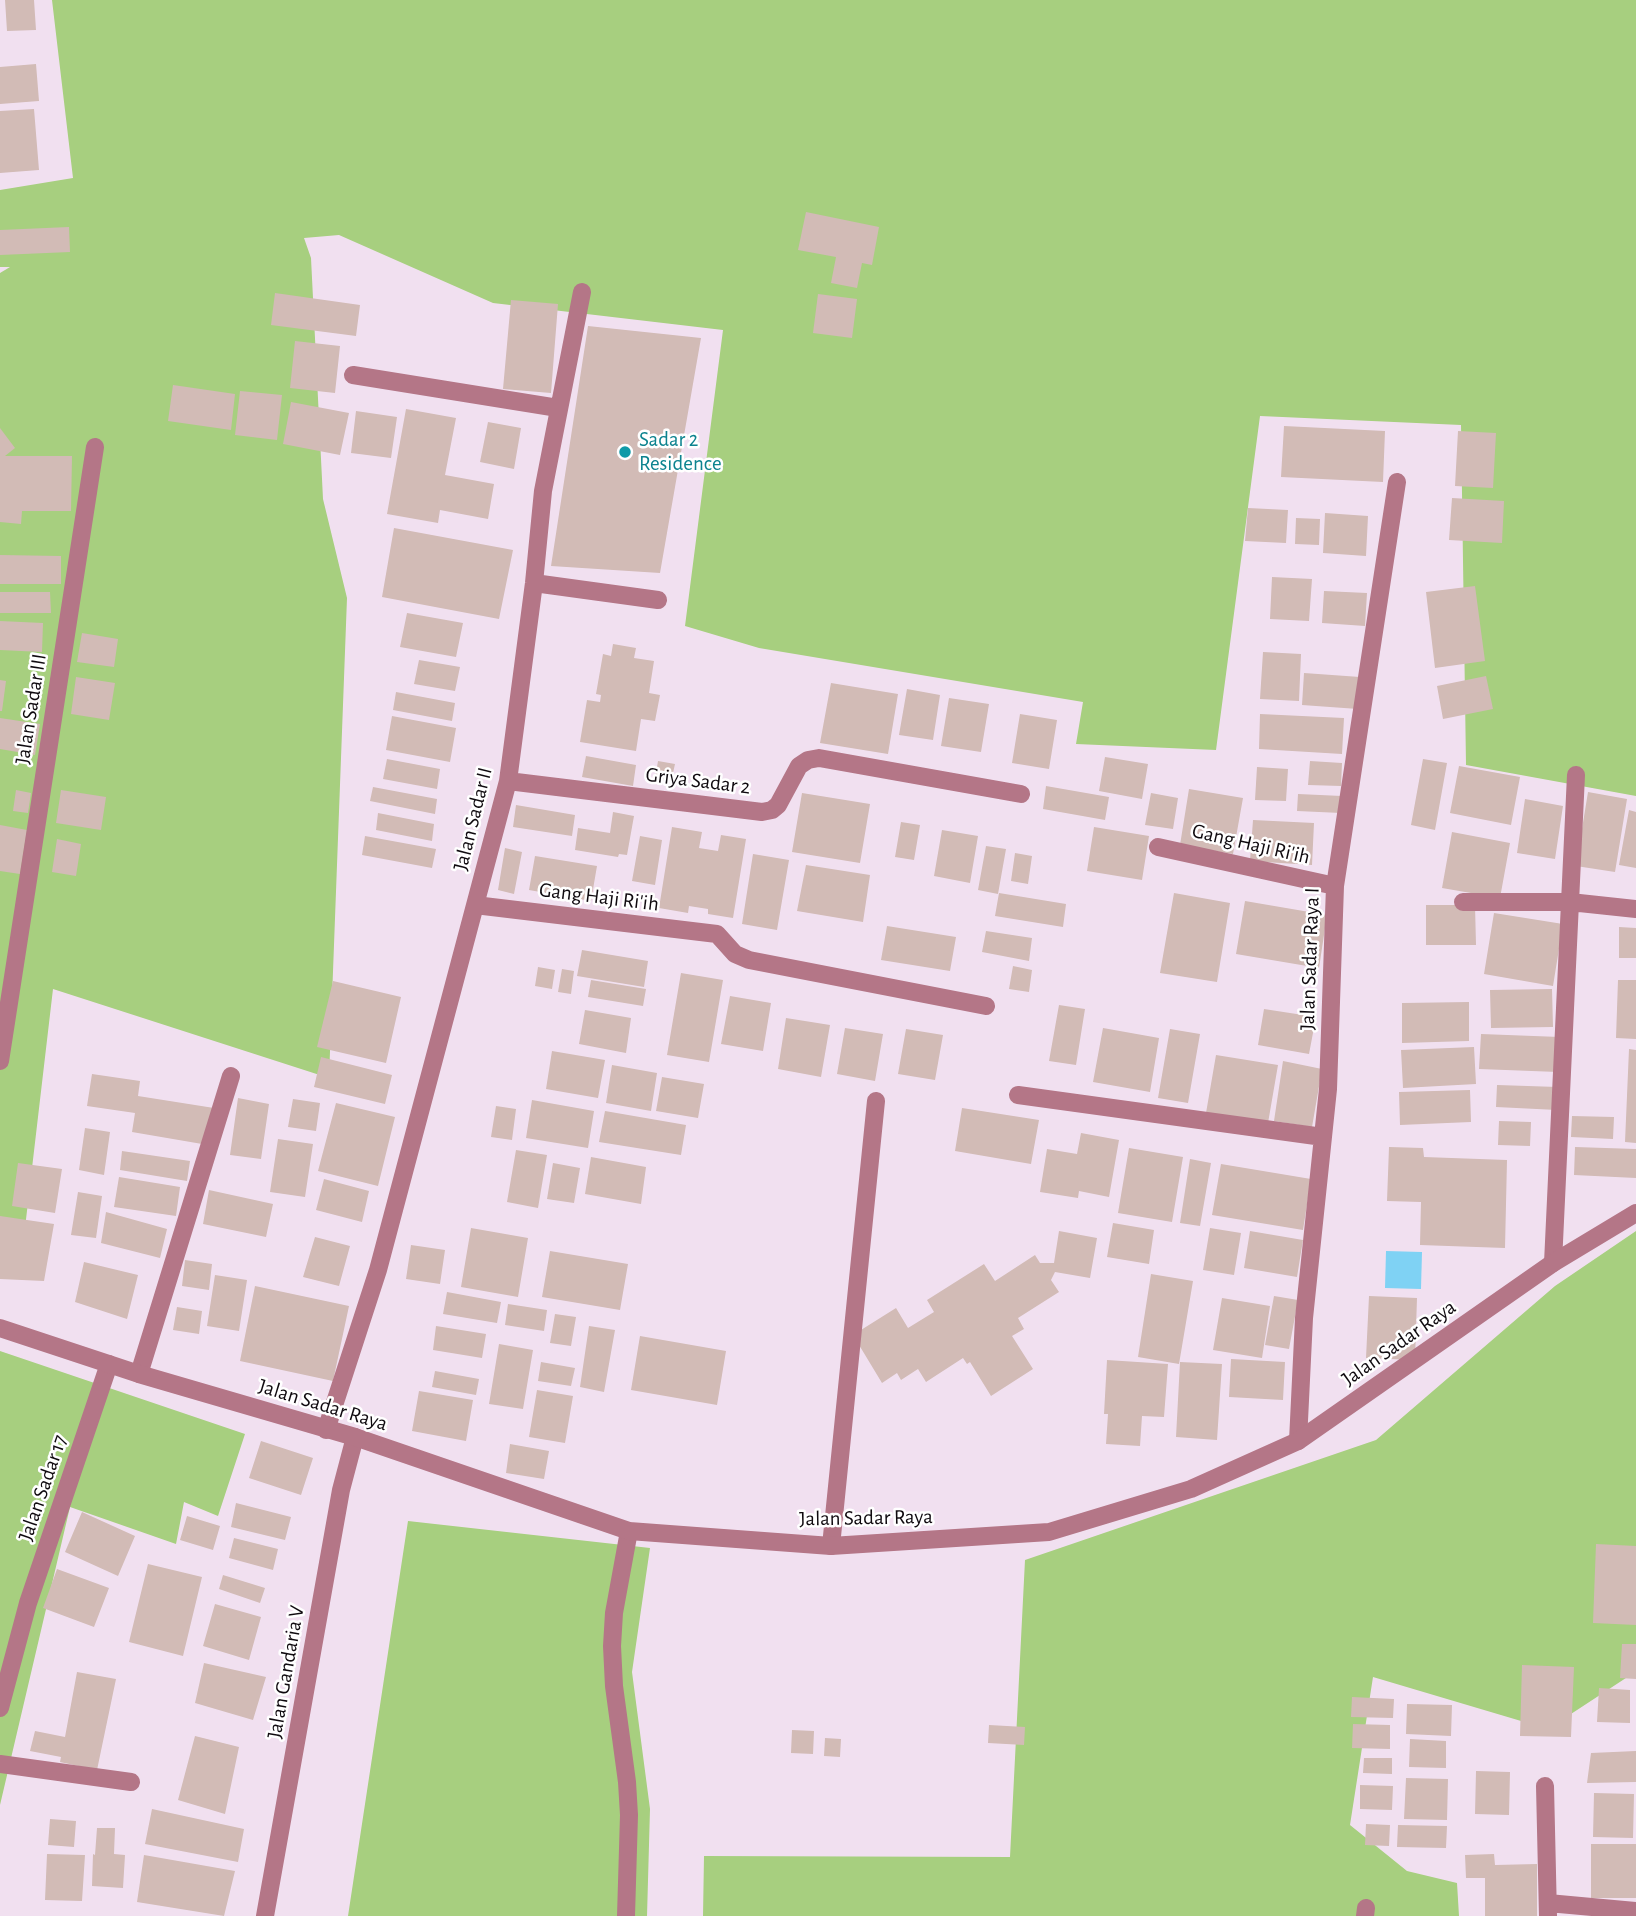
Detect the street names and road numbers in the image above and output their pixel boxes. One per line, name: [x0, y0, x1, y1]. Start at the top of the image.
street label: Jalan Sadar III: [10, 652, 52, 766]
street label: Griya Sadar 2: [644, 762, 752, 800]
street label: Jalan Sadar II: [448, 765, 498, 873]
street label: Gang Haji Ri'ih: [1190, 818, 1312, 870]
street label: Gang Haji Ri'ih: [538, 877, 660, 917]
street label: Jalan Sadar Raya I: [1295, 887, 1325, 1031]
street label: Jalan Sadar Raya: [1337, 1294, 1461, 1392]
street label: Jalan Sadar Raya: [255, 1373, 391, 1437]
street label: Jalan Sadar 17: [13, 1432, 73, 1544]
street label: Jalan Sadar Raya: [799, 1504, 933, 1532]
street label: Jalan Gandaria V: [262, 1603, 310, 1741]

